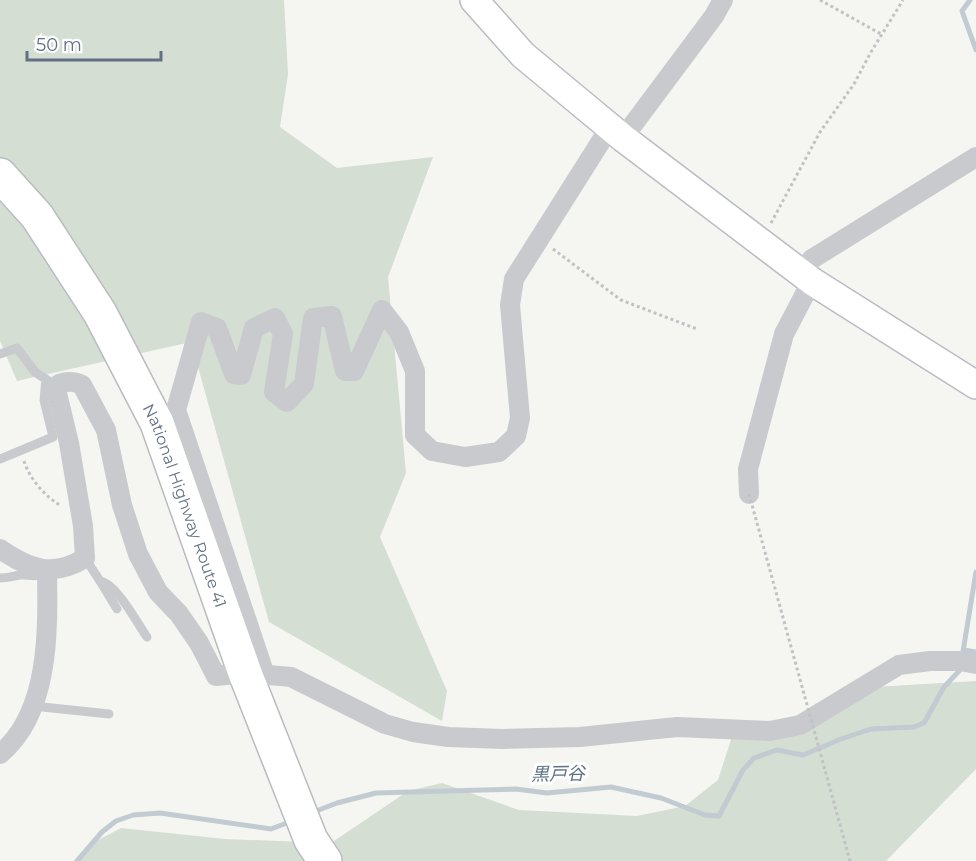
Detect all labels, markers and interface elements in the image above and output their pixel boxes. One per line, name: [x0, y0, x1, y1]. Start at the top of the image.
scale bar: [27, 24, 160, 62]
text: 50 m: [36, 34, 82, 56]
street label: National Highway Route 41: [139, 401, 230, 610]
water label: 黒戸谷: [531, 762, 587, 785]

